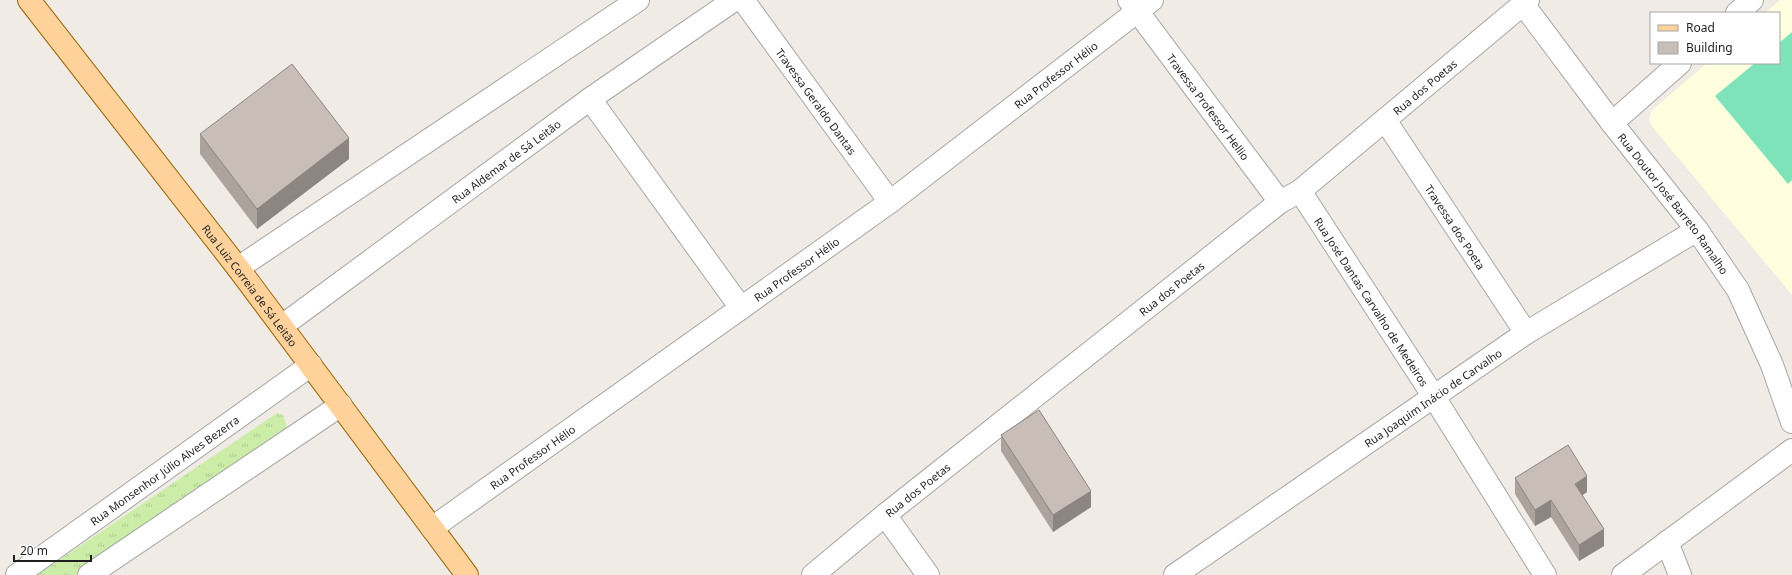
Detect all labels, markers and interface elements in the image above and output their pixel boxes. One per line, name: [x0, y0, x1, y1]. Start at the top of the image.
legend: [1650, 12, 1780, 64]
text: Road: [1686, 19, 1715, 36]
street label: Rua Professor Hélio: [1011, 37, 1101, 111]
text: Building: [1686, 39, 1733, 56]
street label: Travessa Geraldo Dantas: [773, 45, 860, 157]
street label: Travessa Professor Hellio: [1164, 50, 1254, 163]
street label: Rua dos Poetas: [1389, 55, 1460, 118]
street label: Rua Aldemar de Sá Leitão: [448, 116, 564, 206]
street label: Rua Doutor José Barreto Ramalho: [1615, 130, 1733, 277]
street label: Travessa dos Poeta: [1422, 181, 1489, 272]
street label: Rua José Dantas Carvalho de Medeiros: [1311, 214, 1432, 389]
street label: Rua Luiz Correia de Sá Leitão: [199, 221, 302, 350]
street label: Rua Professor Hélio: [750, 233, 842, 304]
street label: Rua dos Poetas: [1136, 258, 1207, 319]
street label: Rua Joaquim Inácio de Carvalho: [1361, 344, 1505, 450]
street label: Rua Monsenhor Júlio Alves Bezerra: [87, 411, 242, 528]
street label: Rua Professor Hélio: [486, 421, 578, 492]
street label: Rua dos Poetas: [882, 459, 953, 520]
scale bar: [14, 537, 91, 563]
text: 20 m: [20, 542, 48, 559]

